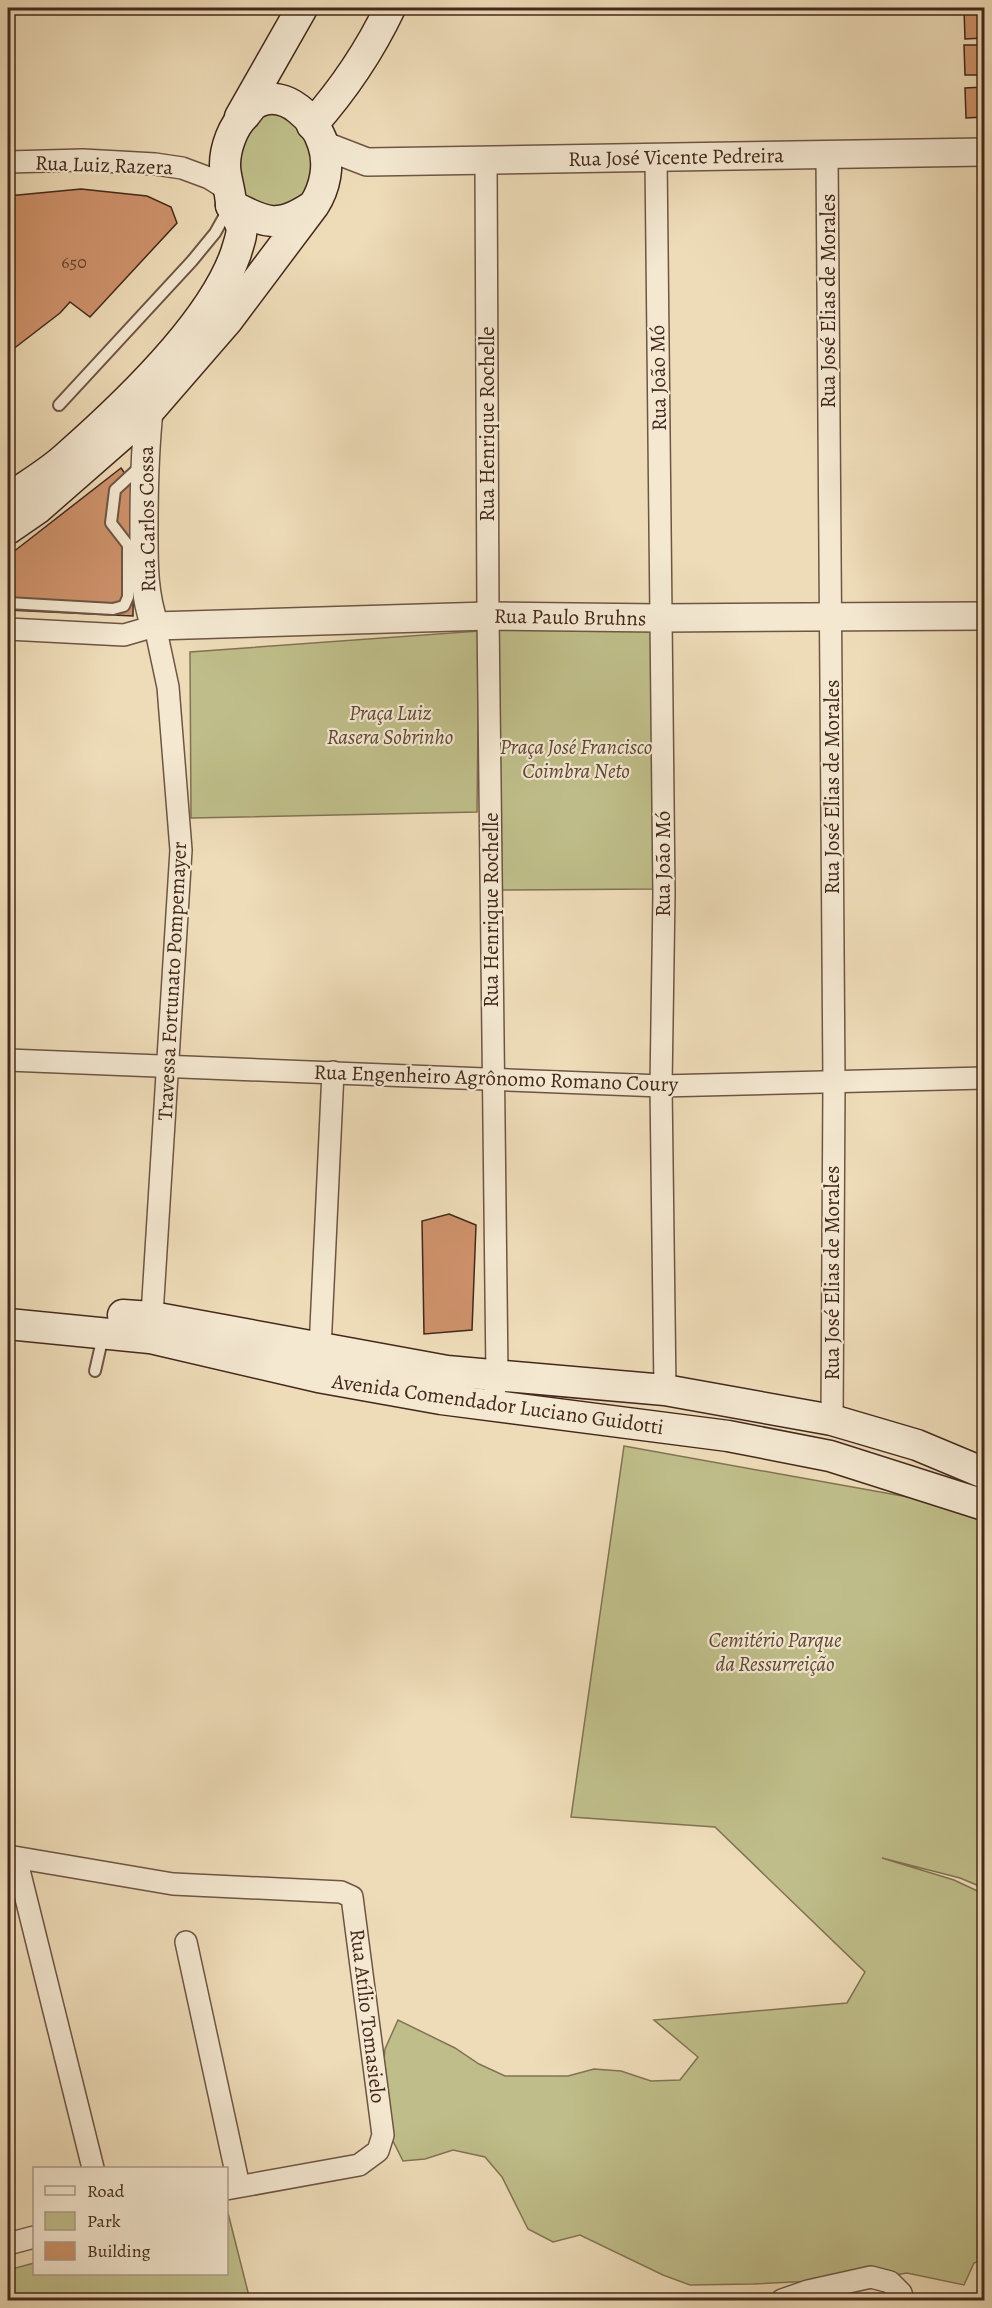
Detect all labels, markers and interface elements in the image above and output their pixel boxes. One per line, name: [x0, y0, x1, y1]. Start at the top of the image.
street label: Rua José Vicente Pedreira: [568, 141, 784, 173]
street label: Rua Luiz Razera: [34, 149, 174, 181]
street label: Rua José Elias de Morales: [814, 193, 842, 409]
house number: 650: [61, 250, 87, 274]
street label: Rua João Mó: [643, 325, 673, 431]
street label: Rua Henrique Rochelle: [473, 326, 501, 522]
street label: Rua Carlos Cossa: [132, 445, 162, 592]
street label: Rua Paulo Bruhns: [494, 602, 646, 632]
street label: Rua José Elias de Morales: [818, 679, 846, 895]
park label: Praça Luiz Rasera Sobrinho: [327, 699, 453, 751]
park label: Praça José Francisco Coimbra Neto: [500, 733, 652, 785]
street label: Rua João Mó: [649, 811, 677, 917]
street label: Rua Henrique Rochelle: [477, 812, 505, 1008]
street label: Travessa Fortunato Pompemayer: [151, 841, 193, 1121]
street label: Rua Engenheiro Agrônomo Romano Coury: [313, 1058, 679, 1098]
street label: Rua José Elias de Morales: [818, 1165, 846, 1381]
street label: Avenida Comendador Luciano Guidotti: [329, 1367, 666, 1441]
park label: Cemitério Parque da Ressurreição: [709, 1626, 842, 1678]
street label: Rua Atílio Tomasielo: [343, 1927, 393, 2105]
legend: [33, 2167, 228, 2275]
text: Road: [87, 2179, 125, 2203]
text: Park: [87, 2209, 121, 2233]
text: Building: [87, 2239, 151, 2263]

